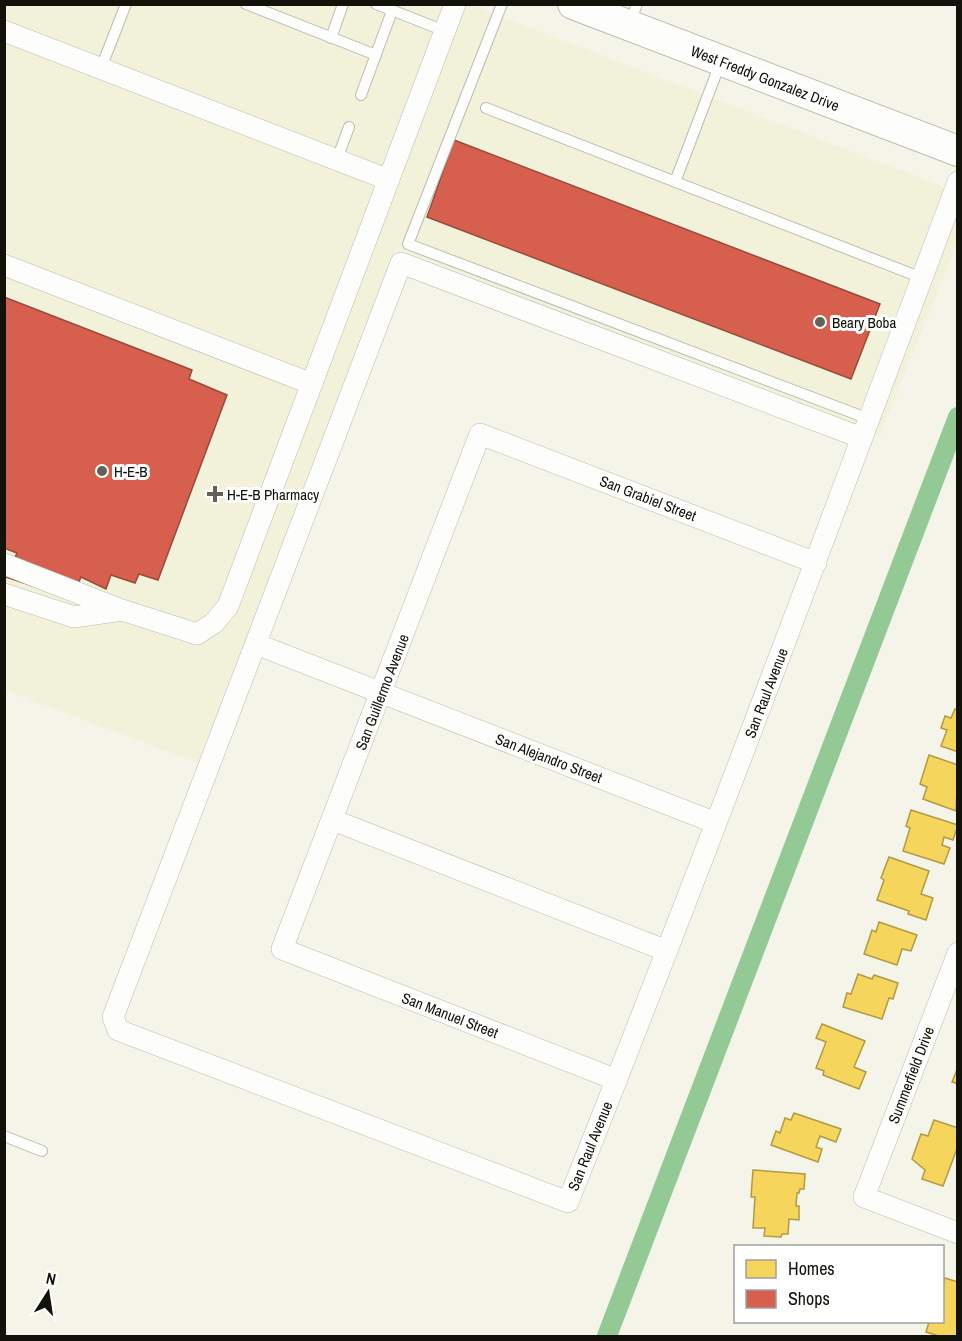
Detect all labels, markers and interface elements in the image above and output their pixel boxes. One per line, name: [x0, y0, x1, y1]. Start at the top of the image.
street label: West Freddy Gonzalez Drive: [688, 40, 843, 116]
place label: Beary Boba: [832, 312, 896, 333]
marker: Beary Boba: [813, 315, 827, 329]
place label: H-E-B: [114, 461, 147, 482]
marker: H-E-B: [95, 464, 109, 478]
street label: San Grabiel Street: [597, 470, 700, 526]
place label: H-E-B Pharmacy: [227, 484, 320, 505]
marker: H-E-B Pharmacy: [208, 487, 222, 501]
street label: San Guillermo Avenue: [350, 631, 414, 753]
street label: San Raul Avenue: [739, 645, 793, 741]
street label: San Alejandro Street: [493, 728, 606, 788]
street label: San Manuel Street: [399, 987, 502, 1043]
street label: Summerfield Drive: [883, 1023, 939, 1127]
street label: San Raul Avenue: [562, 1098, 618, 1194]
legend: [734, 1245, 944, 1323]
text: Homes: [788, 1256, 835, 1281]
north arrow: [18, 1263, 78, 1323]
text: N: [44, 1267, 58, 1290]
text: Shops: [788, 1286, 830, 1311]

